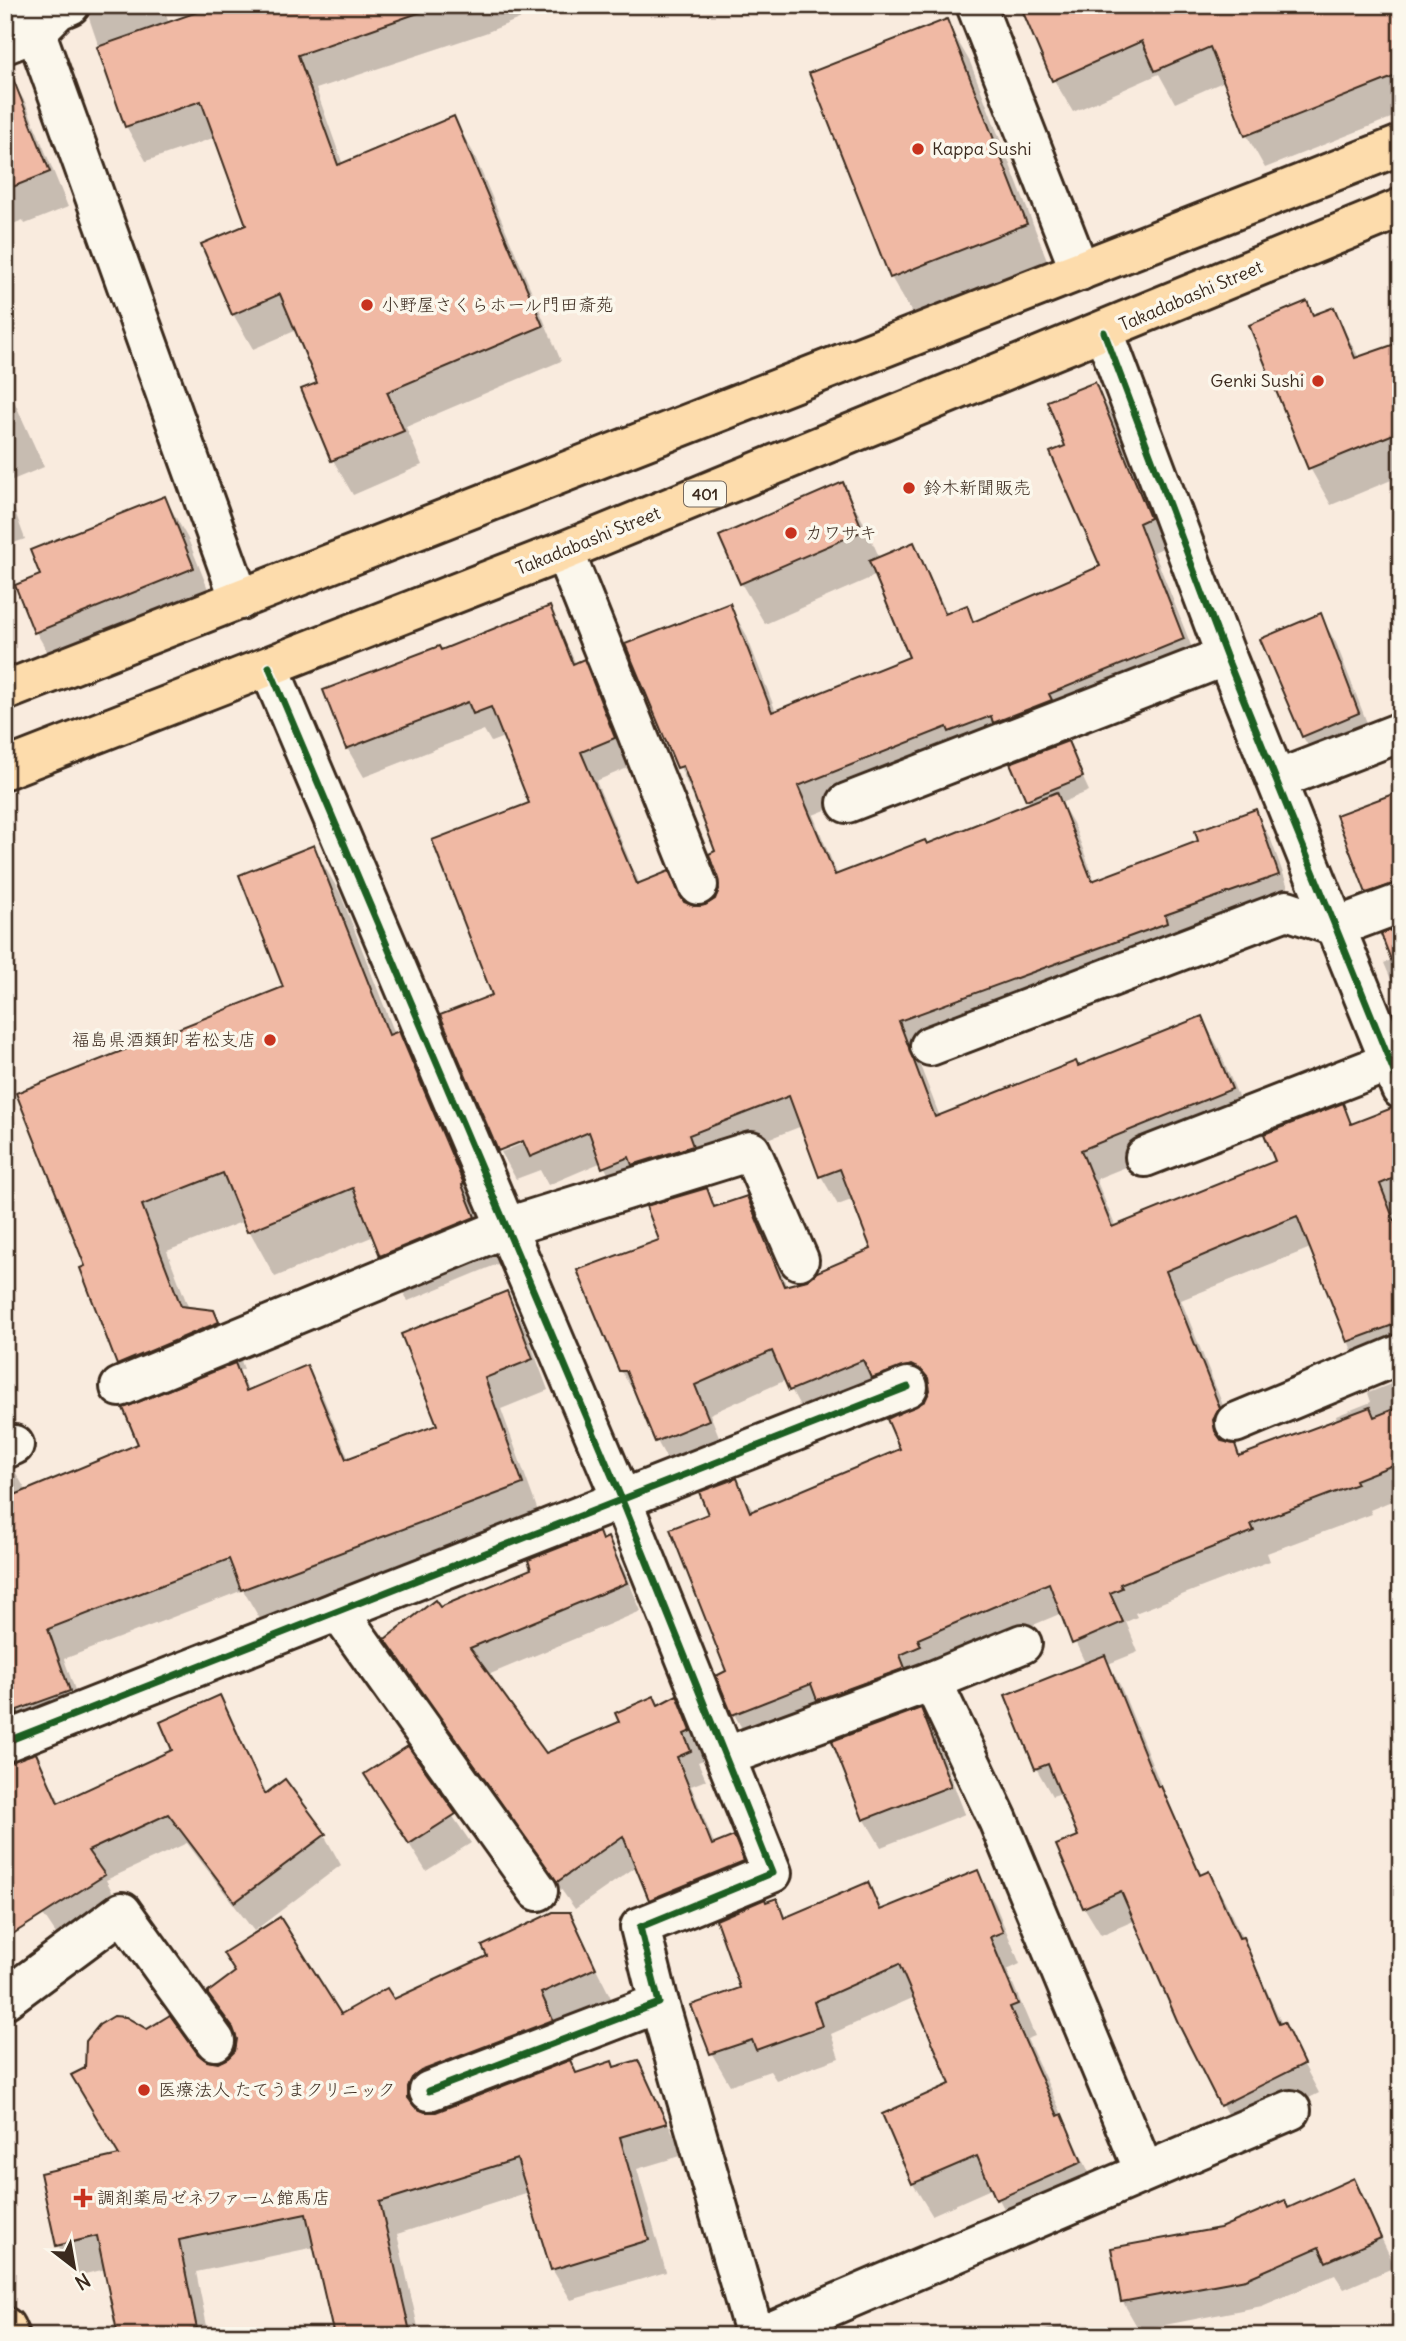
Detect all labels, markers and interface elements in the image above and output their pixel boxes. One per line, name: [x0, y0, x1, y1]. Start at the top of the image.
place label: Kappa Sushi: [932, 137, 1032, 160]
marker: Kappa Sushi: [910, 141, 926, 157]
street label: Takadabashi Street: [1116, 255, 1266, 336]
place label: 小野屋さくらホール門田斎苑: [381, 293, 614, 316]
marker: 小野屋さくらホール門田斎苑: [359, 297, 375, 313]
place label: Genki Sushi: [1210, 369, 1304, 392]
marker: Genki Sushi: [1310, 373, 1326, 389]
place label: 鈴木新聞販売: [923, 476, 1031, 499]
marker: 鈴木新聞販売: [901, 480, 917, 496]
road number: 401: [684, 481, 726, 506]
street label: Takadabashi Street: [512, 501, 663, 580]
place label: カワサキ: [805, 521, 877, 544]
marker: カワサキ: [783, 525, 799, 541]
place label: 福島県酒類卸 若松支店: [72, 1028, 256, 1051]
marker: 福島県酒類卸 若松支店: [262, 1032, 278, 1048]
place label: 医療法人 たてうまクリニック: [158, 2078, 396, 2101]
marker: 医療法人 たてうまクリニック: [136, 2082, 152, 2098]
place label: 調剤薬局ゼネファーム館馬店: [97, 2186, 330, 2209]
marker: 調剤薬局ゼネファーム館馬店: [75, 2190, 91, 2206]
north arrow: [38, 2232, 108, 2302]
text: N: [71, 2268, 95, 2295]

